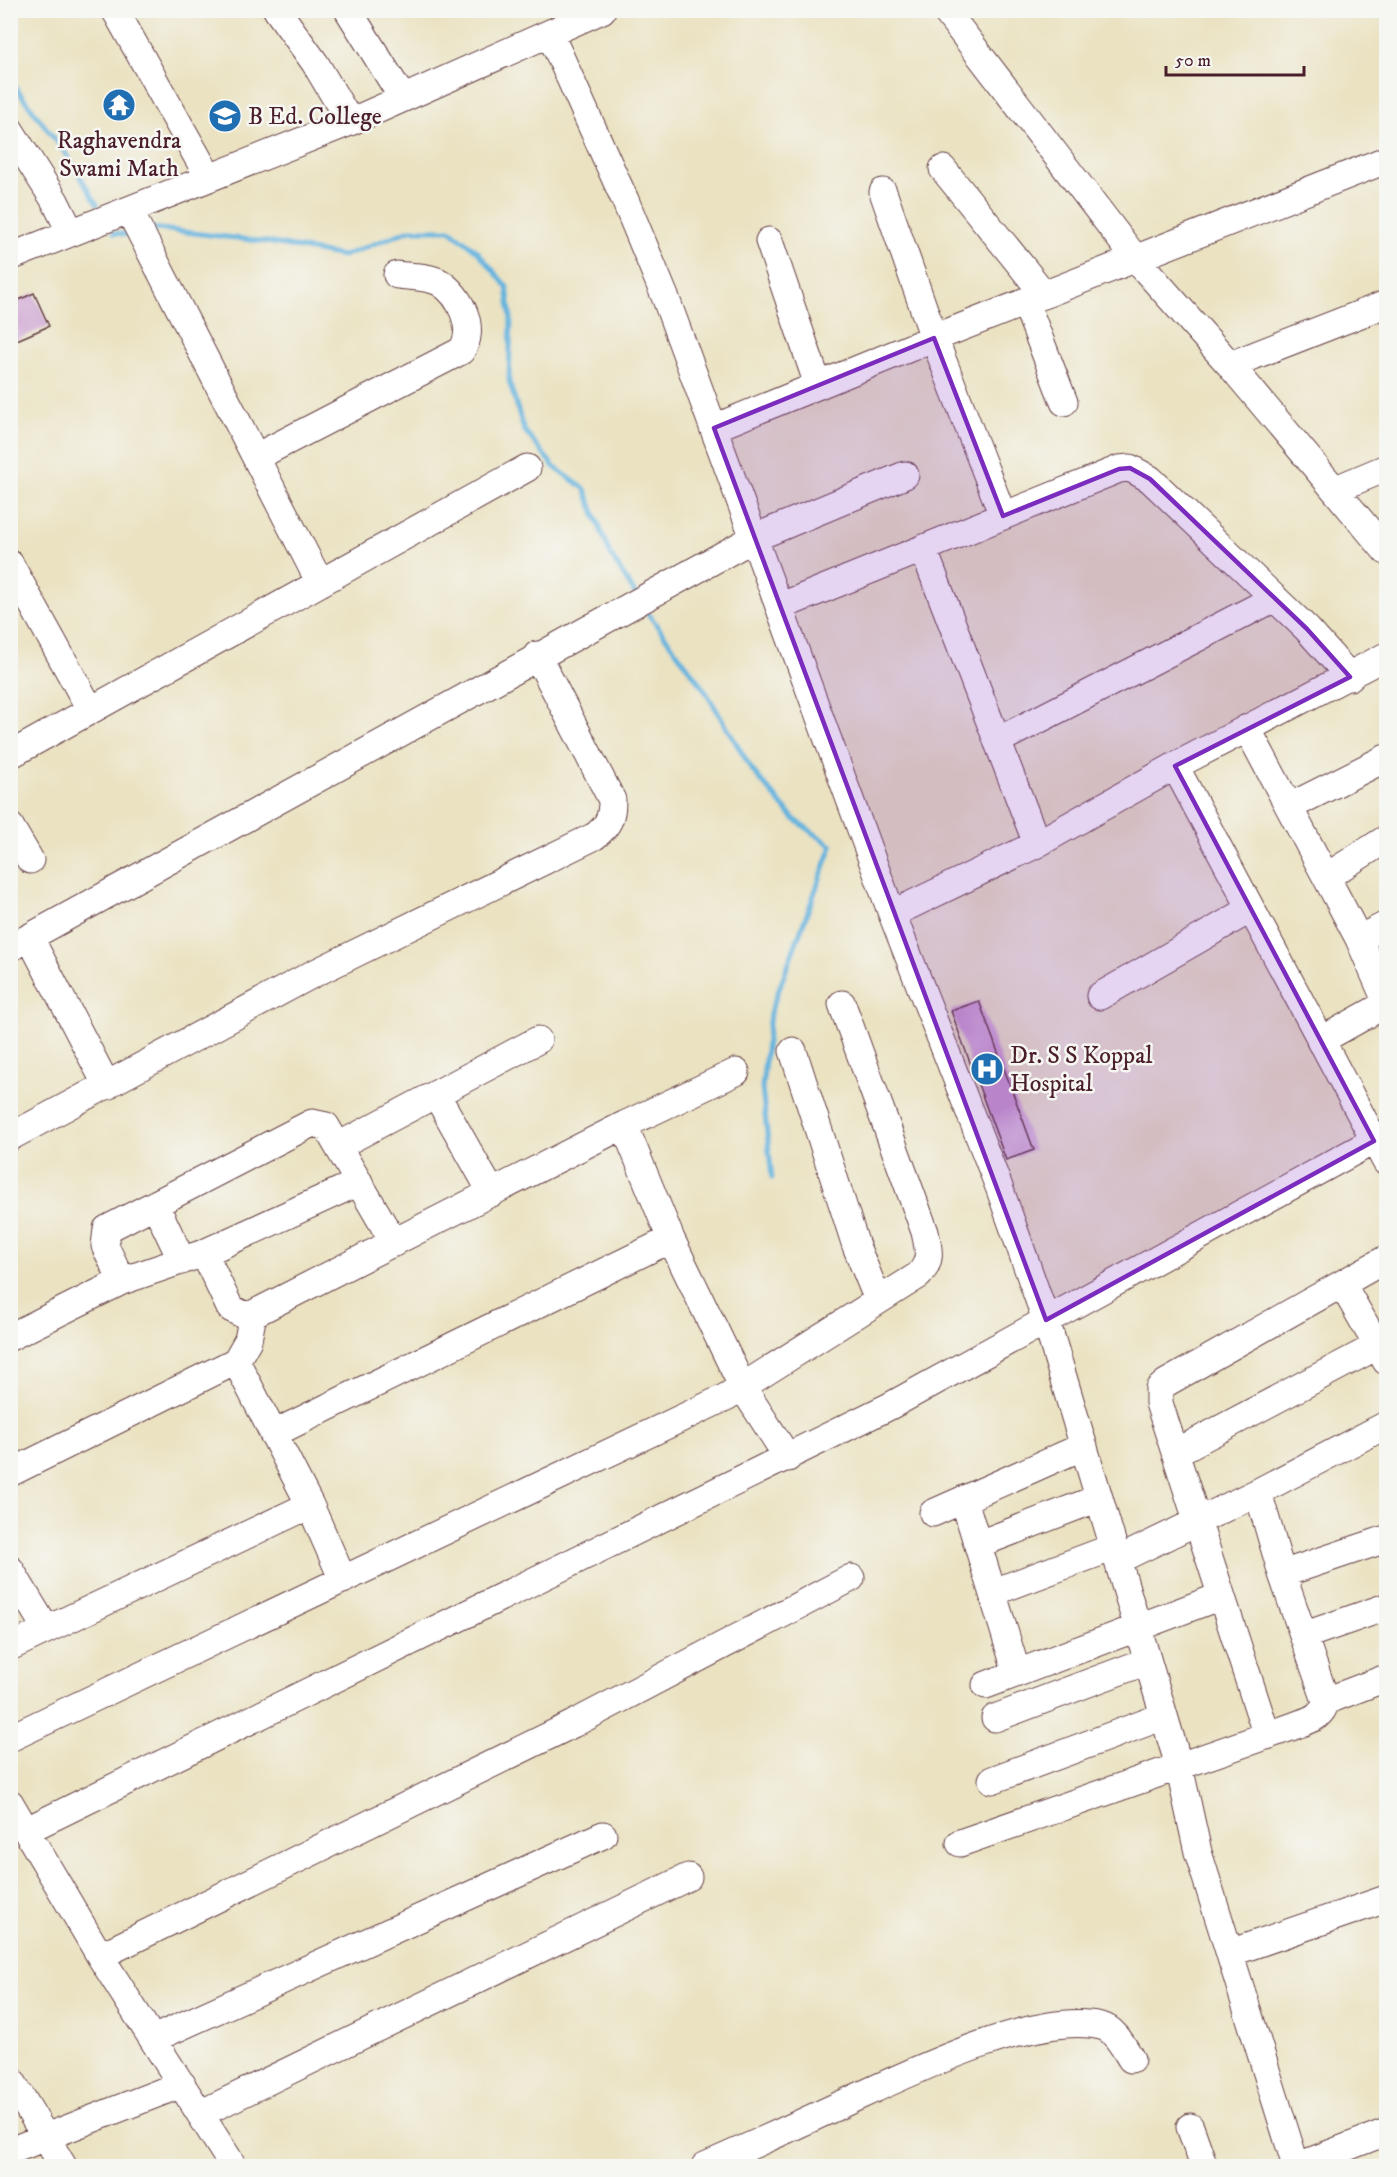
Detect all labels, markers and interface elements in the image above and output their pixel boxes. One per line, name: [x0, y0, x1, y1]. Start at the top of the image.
scale bar: [1166, 39, 1304, 77]
text: 50 m: [1175, 50, 1211, 72]
temple icon: Raghavendra Swami Math: [101, 87, 137, 123]
school or university icon: B Ed. College: [207, 98, 243, 134]
place label: B Ed. College: [248, 102, 382, 132]
place label: Raghavendra Swami Math: [57, 126, 182, 184]
place label: Dr. S S Koppal Hospital: [1010, 1041, 1153, 1099]
hospital icon: Dr. S S Koppal Hospital: [969, 1051, 1005, 1087]

